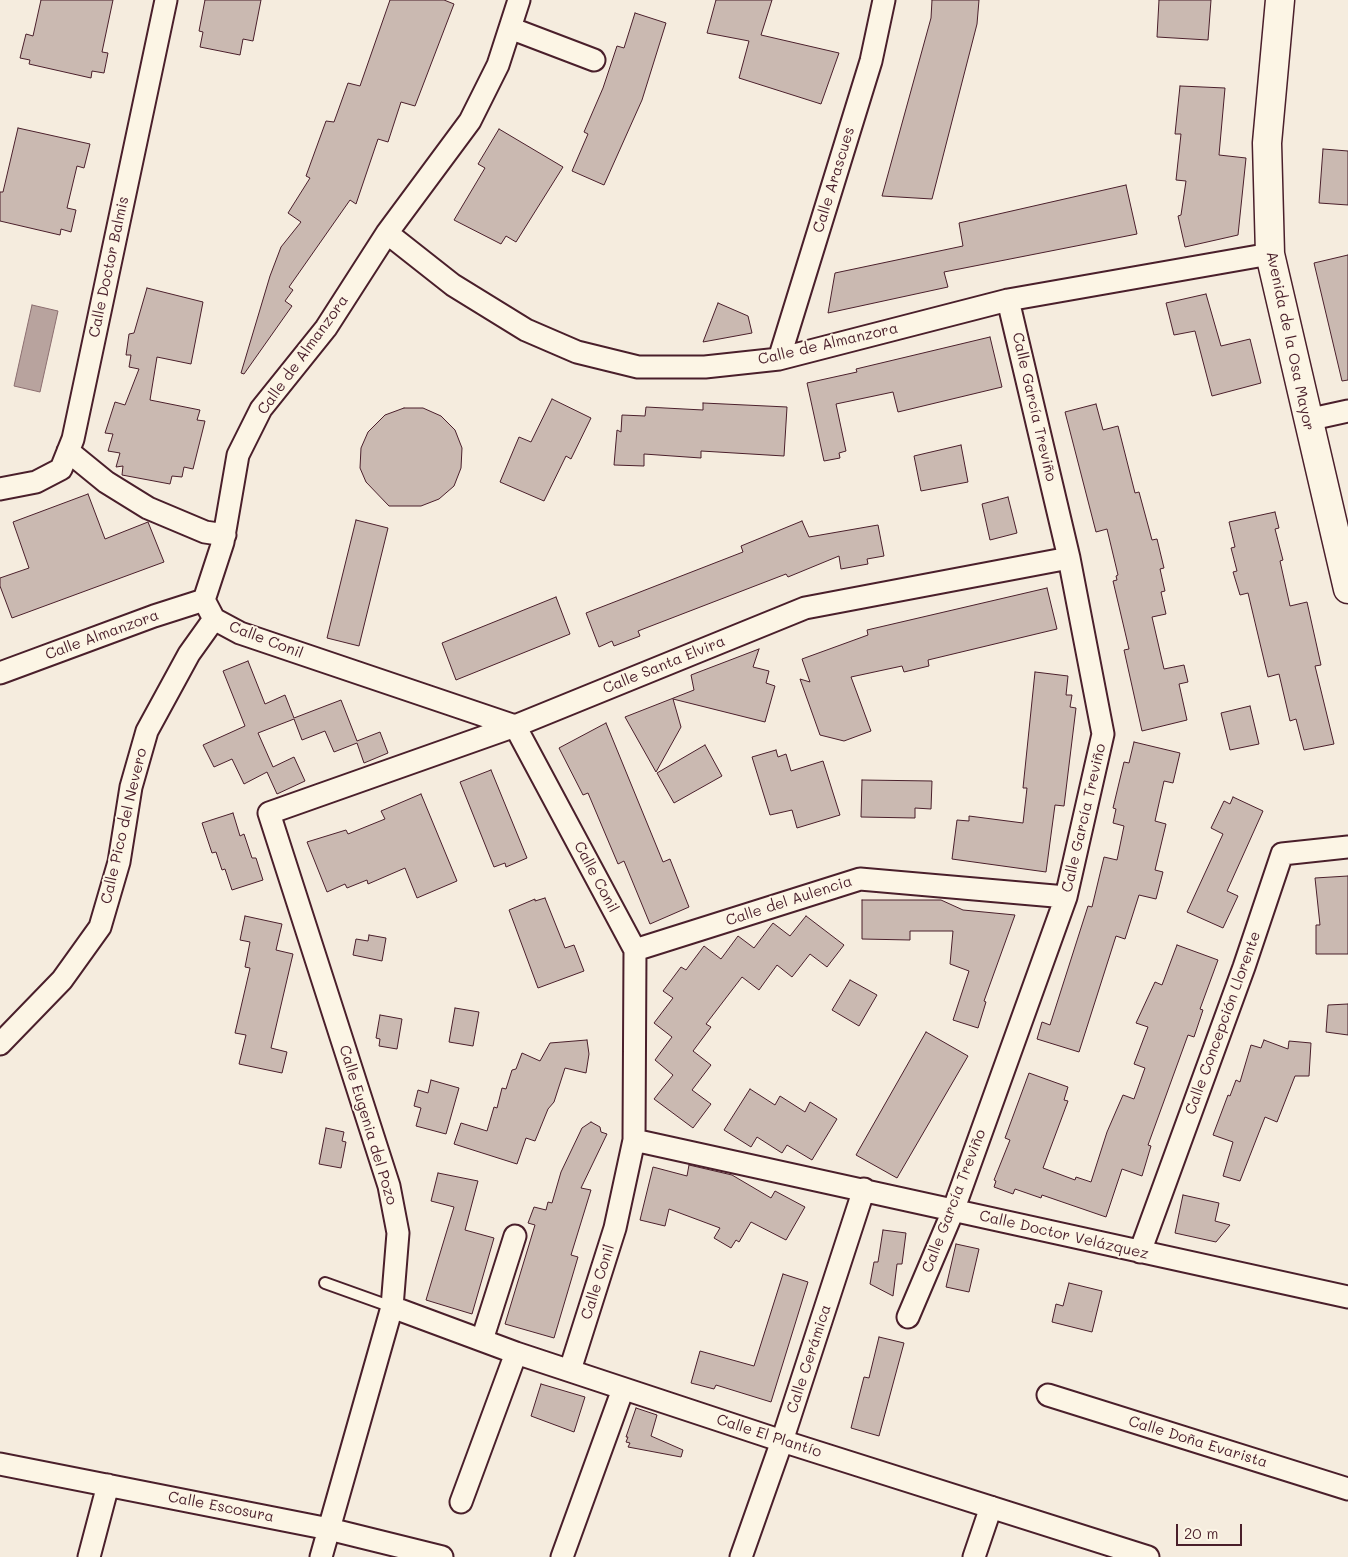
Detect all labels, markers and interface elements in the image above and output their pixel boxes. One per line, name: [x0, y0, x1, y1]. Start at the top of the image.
street label: Calle Arascues: [809, 125, 859, 235]
street label: Calle Doctor Balmis: [85, 195, 133, 339]
street label: Avenida de la Osa Mayor: [1262, 250, 1318, 432]
street label: Calle de Almanzora: [254, 292, 352, 418]
street label: Calle de Almanzora: [756, 319, 900, 369]
street label: Calle García Treviño: [1008, 331, 1060, 483]
street label: Calle Almanzora: [43, 606, 161, 664]
street label: Calle Conil: [226, 618, 306, 662]
street label: Calle Santa Elvira: [600, 632, 728, 698]
street label: Calle García Treviño: [1058, 742, 1110, 894]
street label: Calle Pico del Nevero: [97, 746, 151, 906]
street label: Calle Conil: [570, 838, 622, 916]
street label: Calle del Aulencia: [724, 872, 854, 930]
street label: Calle Concepción Llorente: [1181, 929, 1265, 1117]
street label: Calle Eugenia del Pozo: [335, 1043, 401, 1207]
street label: Calle García Treviño: [918, 1127, 990, 1275]
street label: Calle Doctor Velázquez: [978, 1207, 1150, 1263]
street label: Calle Conil: [577, 1242, 619, 1322]
street label: Calle Cerámica: [783, 1302, 835, 1416]
street label: Calle El Plantío: [714, 1411, 824, 1461]
street label: Calle Doña Evarista: [1126, 1412, 1270, 1472]
street label: Calle Escosura: [166, 1488, 276, 1526]
scale bar: [1178, 1514, 1244, 1546]
text: 20 m: [1184, 1523, 1218, 1543]

